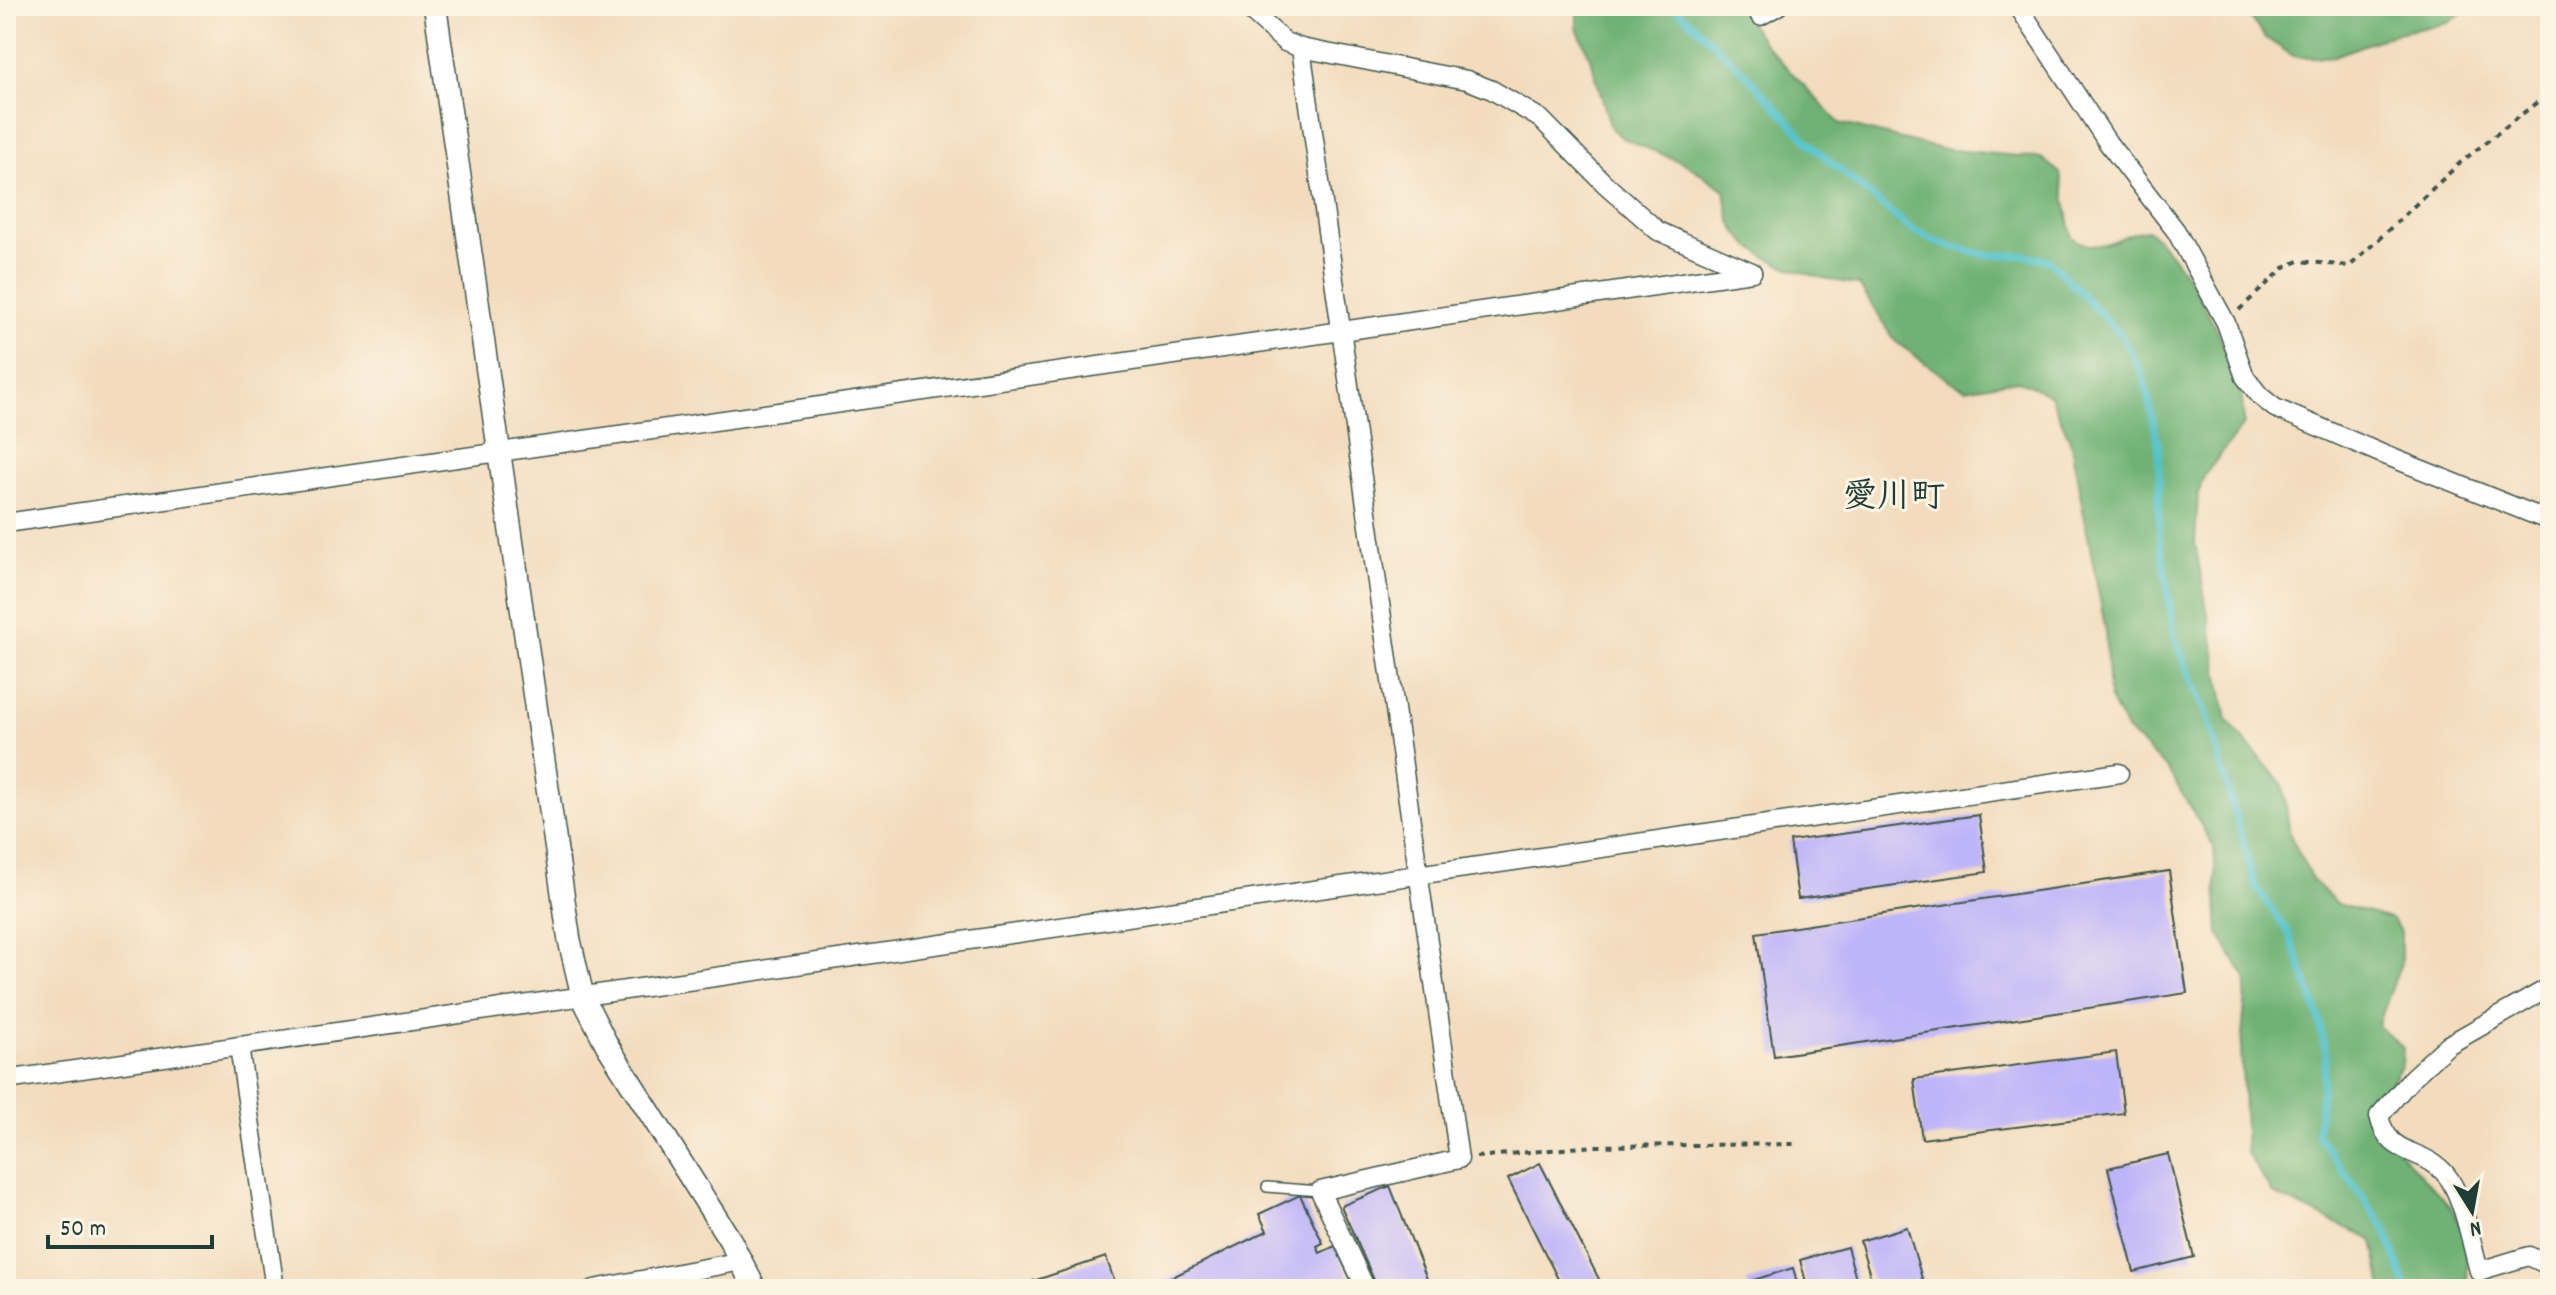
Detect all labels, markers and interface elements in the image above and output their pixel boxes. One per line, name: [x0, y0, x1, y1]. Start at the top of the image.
district label: 愛川町: [1843, 475, 1945, 524]
north arrow: [2432, 1171, 2512, 1251]
scale bar: [48, 1199, 212, 1249]
text: N: [2467, 1211, 2483, 1243]
text: 50 m: [60, 1213, 106, 1247]

